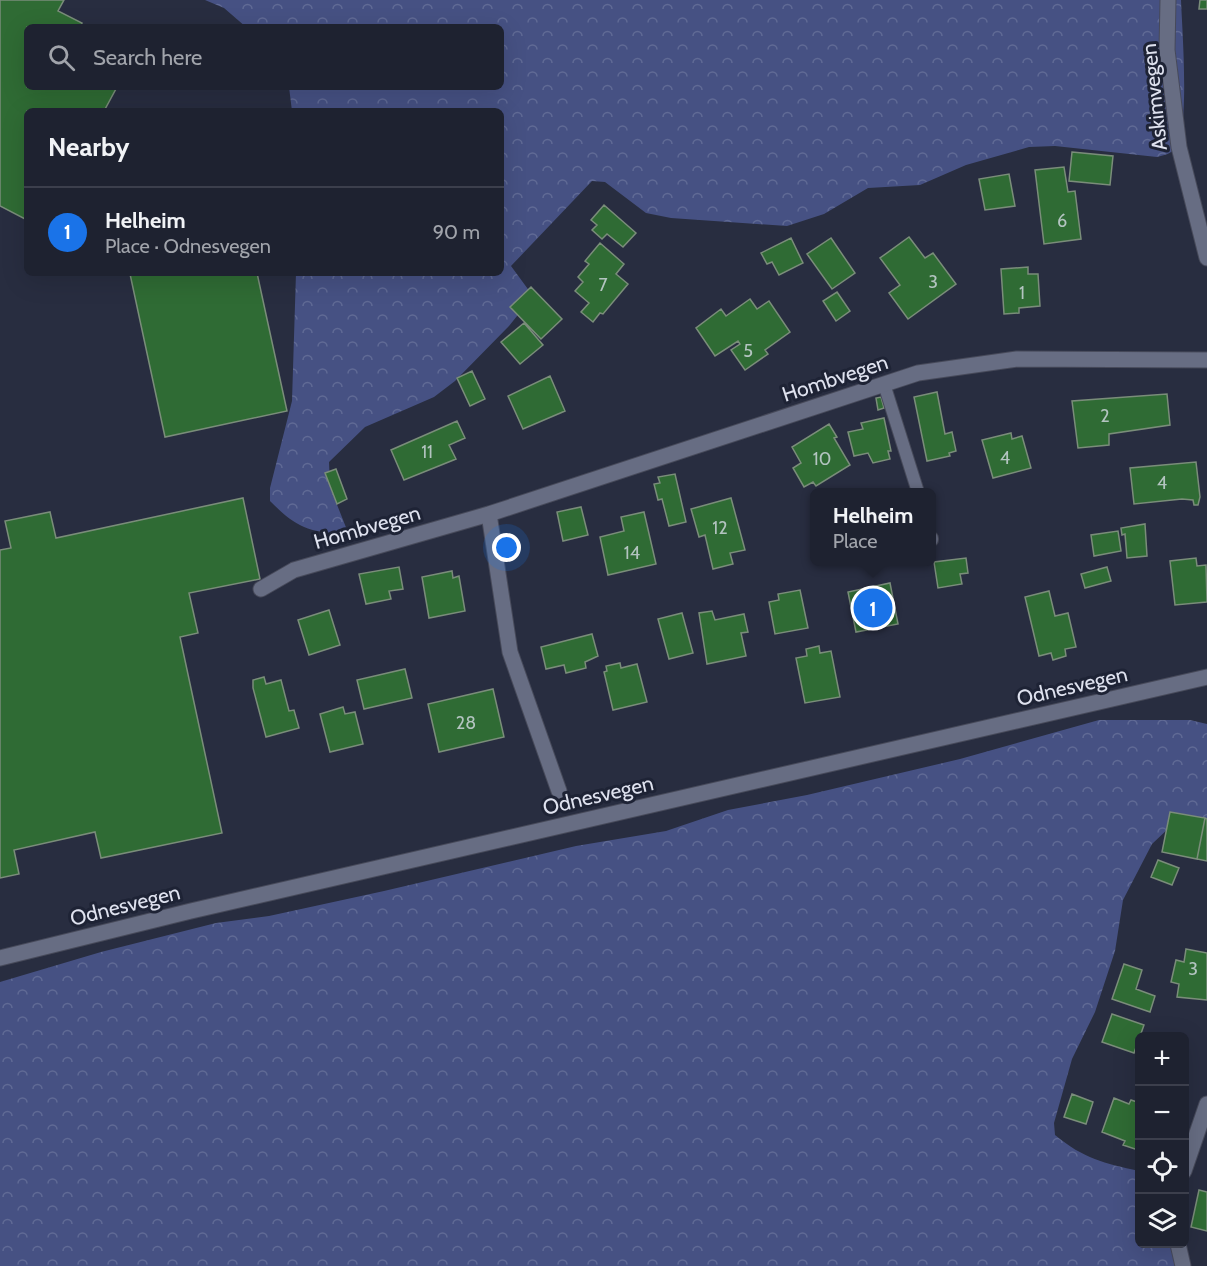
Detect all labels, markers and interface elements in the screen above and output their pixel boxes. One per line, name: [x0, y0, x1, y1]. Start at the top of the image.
search box: [24, 24, 504, 90]
icon: search: [45, 41, 78, 74]
street label: Askimvegen: [1136, 42, 1172, 152]
text: Search here: [93, 44, 202, 71]
text: Nearby: [48, 131, 129, 163]
text: Helheim: [105, 207, 186, 234]
house number: 6: [1057, 210, 1067, 232]
text: 1: [64, 220, 71, 244]
text: 90 m: [433, 220, 480, 244]
text: Place · Odnesvegen: [105, 234, 271, 258]
house number: 3: [928, 271, 938, 293]
house number: 7: [598, 274, 608, 296]
house number: 1: [1019, 282, 1025, 304]
house number: 5: [743, 340, 753, 362]
street label: Hombvegen: [779, 349, 891, 407]
house number: 2: [1100, 405, 1110, 427]
house number: 11: [421, 441, 433, 463]
house number: 4: [1000, 447, 1010, 469]
house number: 10: [813, 448, 831, 470]
house number: 4: [1157, 472, 1167, 494]
popup: [810, 488, 936, 566]
street label: Hombvegen: [311, 500, 423, 554]
text: Helheim: [833, 502, 913, 529]
house number: 12: [712, 517, 728, 539]
text: Place: [833, 529, 877, 553]
your location: [492, 533, 521, 562]
house number: 14: [624, 542, 640, 564]
pin: 1: [854, 586, 892, 630]
street label: Odnesvegen: [1014, 661, 1130, 711]
house number: 28: [456, 712, 476, 734]
street label: Odnesvegen: [540, 770, 656, 820]
street label: Odnesvegen: [67, 879, 183, 931]
house number: 3: [1188, 958, 1198, 980]
map controls: [1135, 1032, 1189, 1248]
button: +: [1135, 1032, 1189, 1086]
button: −: [1135, 1086, 1189, 1140]
button: locate: [1135, 1140, 1189, 1194]
button: layers: [1135, 1194, 1189, 1248]

